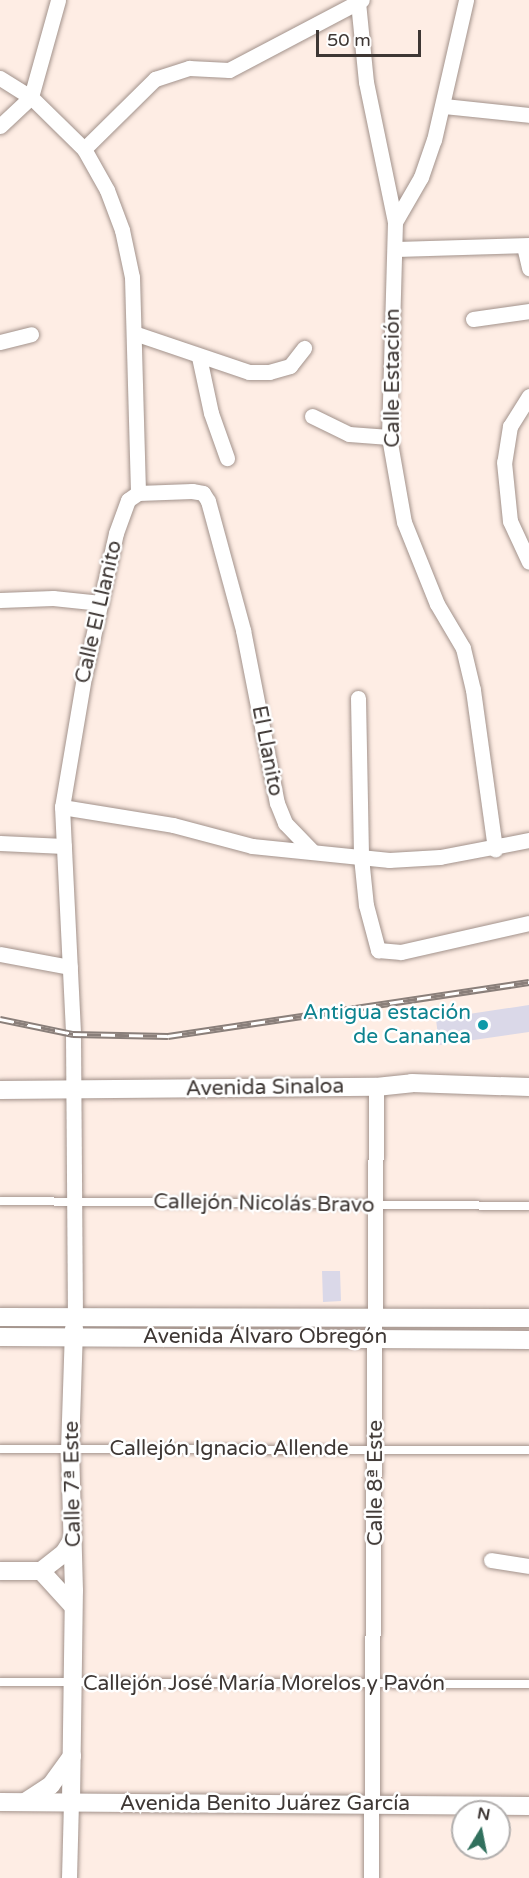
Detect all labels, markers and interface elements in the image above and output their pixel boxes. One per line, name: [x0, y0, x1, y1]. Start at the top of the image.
scale bar: [319, 18, 424, 56]
text: 50 m: [327, 29, 371, 51]
street label: Calle Estación: [380, 308, 406, 448]
street label: Calle El Llanito: [70, 538, 128, 686]
street label: El Llanito: [246, 704, 288, 798]
place label: Antigua estación de Cananea: [303, 1000, 471, 1050]
marker: Antigua estación de Cananea: [476, 1018, 490, 1032]
street label: Avenida Sinaloa: [185, 1074, 345, 1102]
street label: Callejón Nicolás Bravo: [153, 1189, 375, 1219]
street label: Avenida Álvaro Obregón: [143, 1324, 387, 1350]
street label: Calle 8ª Este: [363, 1420, 389, 1546]
street label: Calle 7ª Este: [59, 1421, 87, 1547]
street label: Callejón Ignacio Allende: [109, 1436, 349, 1462]
street label: Callejón José María Morelos y Pavón: [83, 1671, 445, 1697]
street label: Avenida Benito Juárez García: [120, 1791, 410, 1817]
north arrow: [451, 1800, 511, 1860]
text: N: [476, 1803, 492, 1825]

